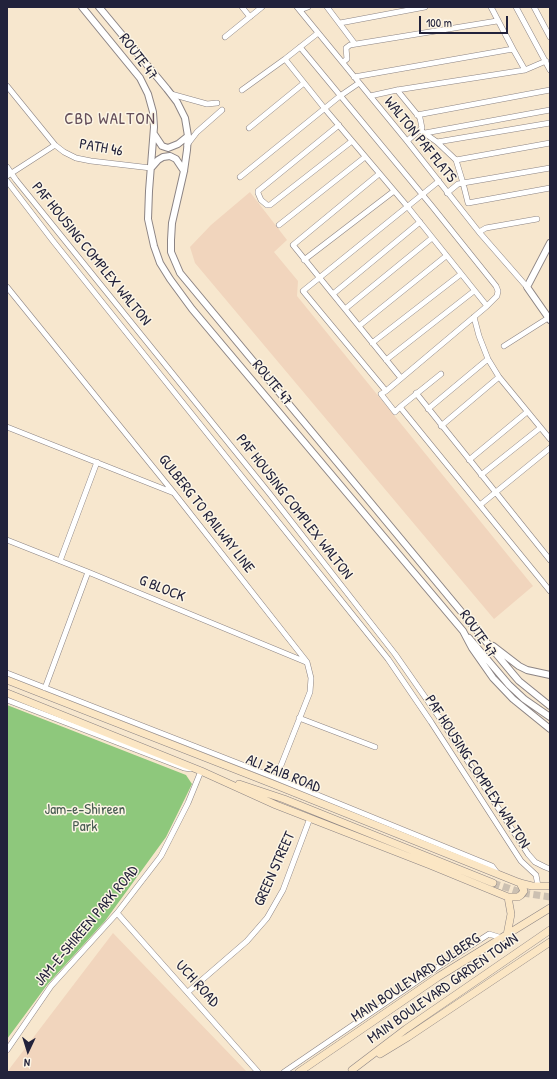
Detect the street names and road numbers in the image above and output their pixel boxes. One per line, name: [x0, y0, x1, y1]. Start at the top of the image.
street label: ROUTE 47: [115, 30, 161, 84]
street label: WALTON PAF FLATS: [380, 94, 460, 186]
street label: PATH 46: [78, 135, 124, 161]
street label: PAF HOUSING COMPLEX WALTON: [28, 179, 154, 329]
street label: ROUTE 47: [248, 357, 296, 409]
street label: PAF HOUSING COMPLEX WALTON: [232, 431, 356, 583]
street label: GULBERG TO RAILWAY LINE: [154, 451, 258, 577]
street label: G BLOCK: [136, 572, 188, 606]
street label: ROUTE 47: [455, 607, 501, 661]
street label: PAF HOUSING COMPLEX WALTON: [421, 692, 533, 852]
street label: ALI ZAIB ROAD: [243, 751, 323, 797]
street label: GREEN STREET: [251, 829, 299, 909]
street label: JAM-E-SHIREEN PARK ROAD: [31, 862, 143, 990]
street label: MAIN BOULEVARD GULBERG: [348, 930, 484, 1026]
street label: MAIN BOULEVARD GARDEN TOWN: [364, 930, 522, 1048]
street label: UCH ROAD: [171, 957, 223, 1011]

